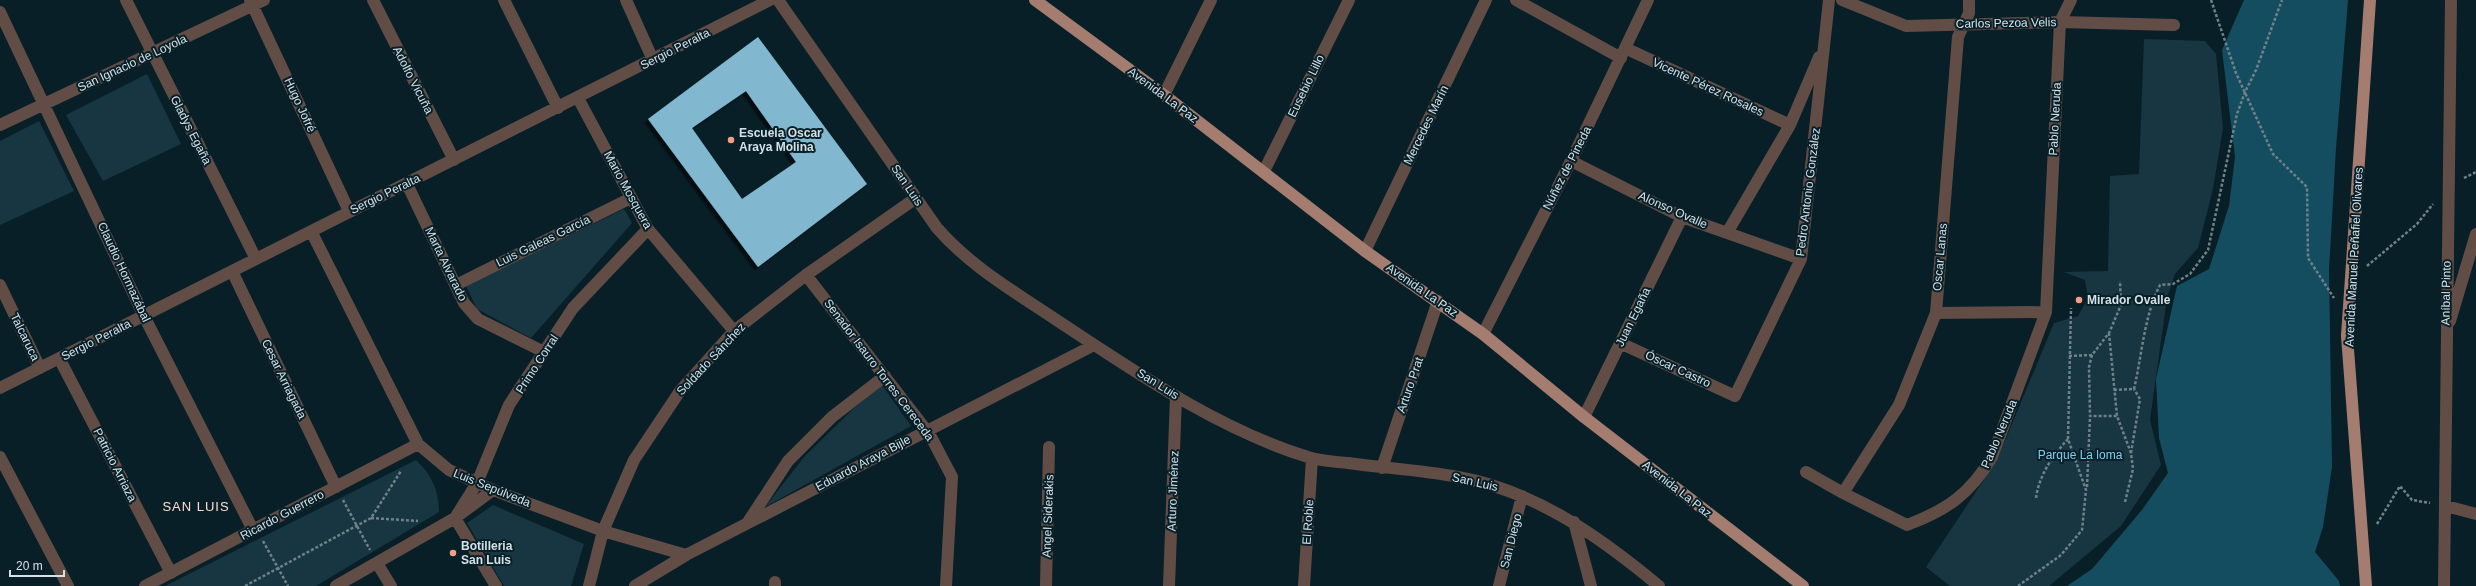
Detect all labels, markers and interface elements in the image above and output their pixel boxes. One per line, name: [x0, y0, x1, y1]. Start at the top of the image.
street label: Carlos Pezoa Velis: [1956, 15, 2056, 31]
street label: Sergio Peralta: [638, 25, 712, 72]
street label: San Ignacio de Loyola: [75, 31, 189, 94]
street label: Adolfo Vicuña: [390, 44, 436, 116]
street label: Eusebio Lillo: [1285, 52, 1327, 120]
street label: Vicente Pérez Rosales: [1650, 55, 1766, 119]
street label: Avenida La Paz: [1125, 64, 1201, 126]
street label: Hugo Jofré: [281, 75, 319, 135]
street label: Pablo Neruda: [2046, 82, 2064, 156]
street label: Mercedes Marín: [1401, 83, 1451, 167]
street label: Gladys Egaña: [168, 93, 214, 167]
street label: Núñez de Pineda: [1540, 124, 1594, 212]
place label: Escuela Oscar Araya Molina: [739, 126, 822, 154]
street label: Pedro Antonio González: [1793, 127, 1823, 257]
marker: Escuela Oscar Araya Molina: [726, 135, 736, 145]
street label: Mario Mosquera: [601, 149, 655, 232]
street label: San Luis: [888, 162, 926, 208]
street label: Avenida Manuel Peñafiel Olivares: [2342, 167, 2366, 347]
street label: Sergio Peralta: [348, 171, 423, 217]
street label: Alonso Ovalle: [1636, 189, 1710, 232]
street label: Luis Galeas García: [494, 212, 593, 270]
street label: Claudio Hormazábal: [95, 220, 153, 324]
street label: Oscar Lanas: [1930, 222, 1950, 292]
street label: Marta Alvarado: [422, 225, 470, 304]
street label: Avenida La Paz: [1384, 260, 1460, 320]
street label: Aníbal Pinto: [2438, 260, 2454, 325]
street label: Juan Egaña: [1613, 285, 1653, 349]
place label: Mirador Ovalle: [2087, 293, 2171, 307]
marker: Mirador Ovalle: [2074, 295, 2084, 305]
street label: Senador Isauro Torres Cereceda: [821, 296, 937, 444]
street label: Talcaruca: [7, 311, 43, 363]
street label: Sergio Peralta: [59, 316, 133, 363]
street label: Soldado Sánchez: [674, 320, 748, 398]
street label: Primo Corral: [513, 332, 561, 396]
street label: Cesar Arriagada: [259, 337, 309, 421]
street label: Óscar Castro: [1643, 347, 1714, 390]
street label: Arturo Prat: [1394, 355, 1426, 415]
street label: San Luis: [1134, 366, 1182, 402]
street label: Pablo Neruda: [1978, 397, 2020, 471]
street label: Patricio Arriaza: [90, 426, 140, 504]
street label: Eduardo Araya Bijle: [813, 432, 913, 494]
park label: Parque La loma: [2038, 448, 2123, 462]
street label: Arturo Jiménez: [1165, 450, 1181, 532]
street label: Avenida La Paz: [1640, 458, 1714, 520]
street label: Luis Sepúlveda: [451, 466, 533, 510]
street label: San Luis: [1451, 470, 1499, 494]
street label: Angel Siderakis: [1040, 474, 1056, 558]
street label: Ricardo Guerrero: [238, 487, 326, 543]
district label: SAN LUIS: [162, 499, 230, 514]
street label: El Roble: [1299, 499, 1317, 545]
street label: San Diego: [1497, 512, 1525, 570]
place label: Botilleria San Luis: [461, 539, 513, 567]
marker: Botilleria San Luis: [448, 548, 458, 558]
scale bar: [10, 552, 64, 578]
text: 20 m: [16, 559, 43, 573]

